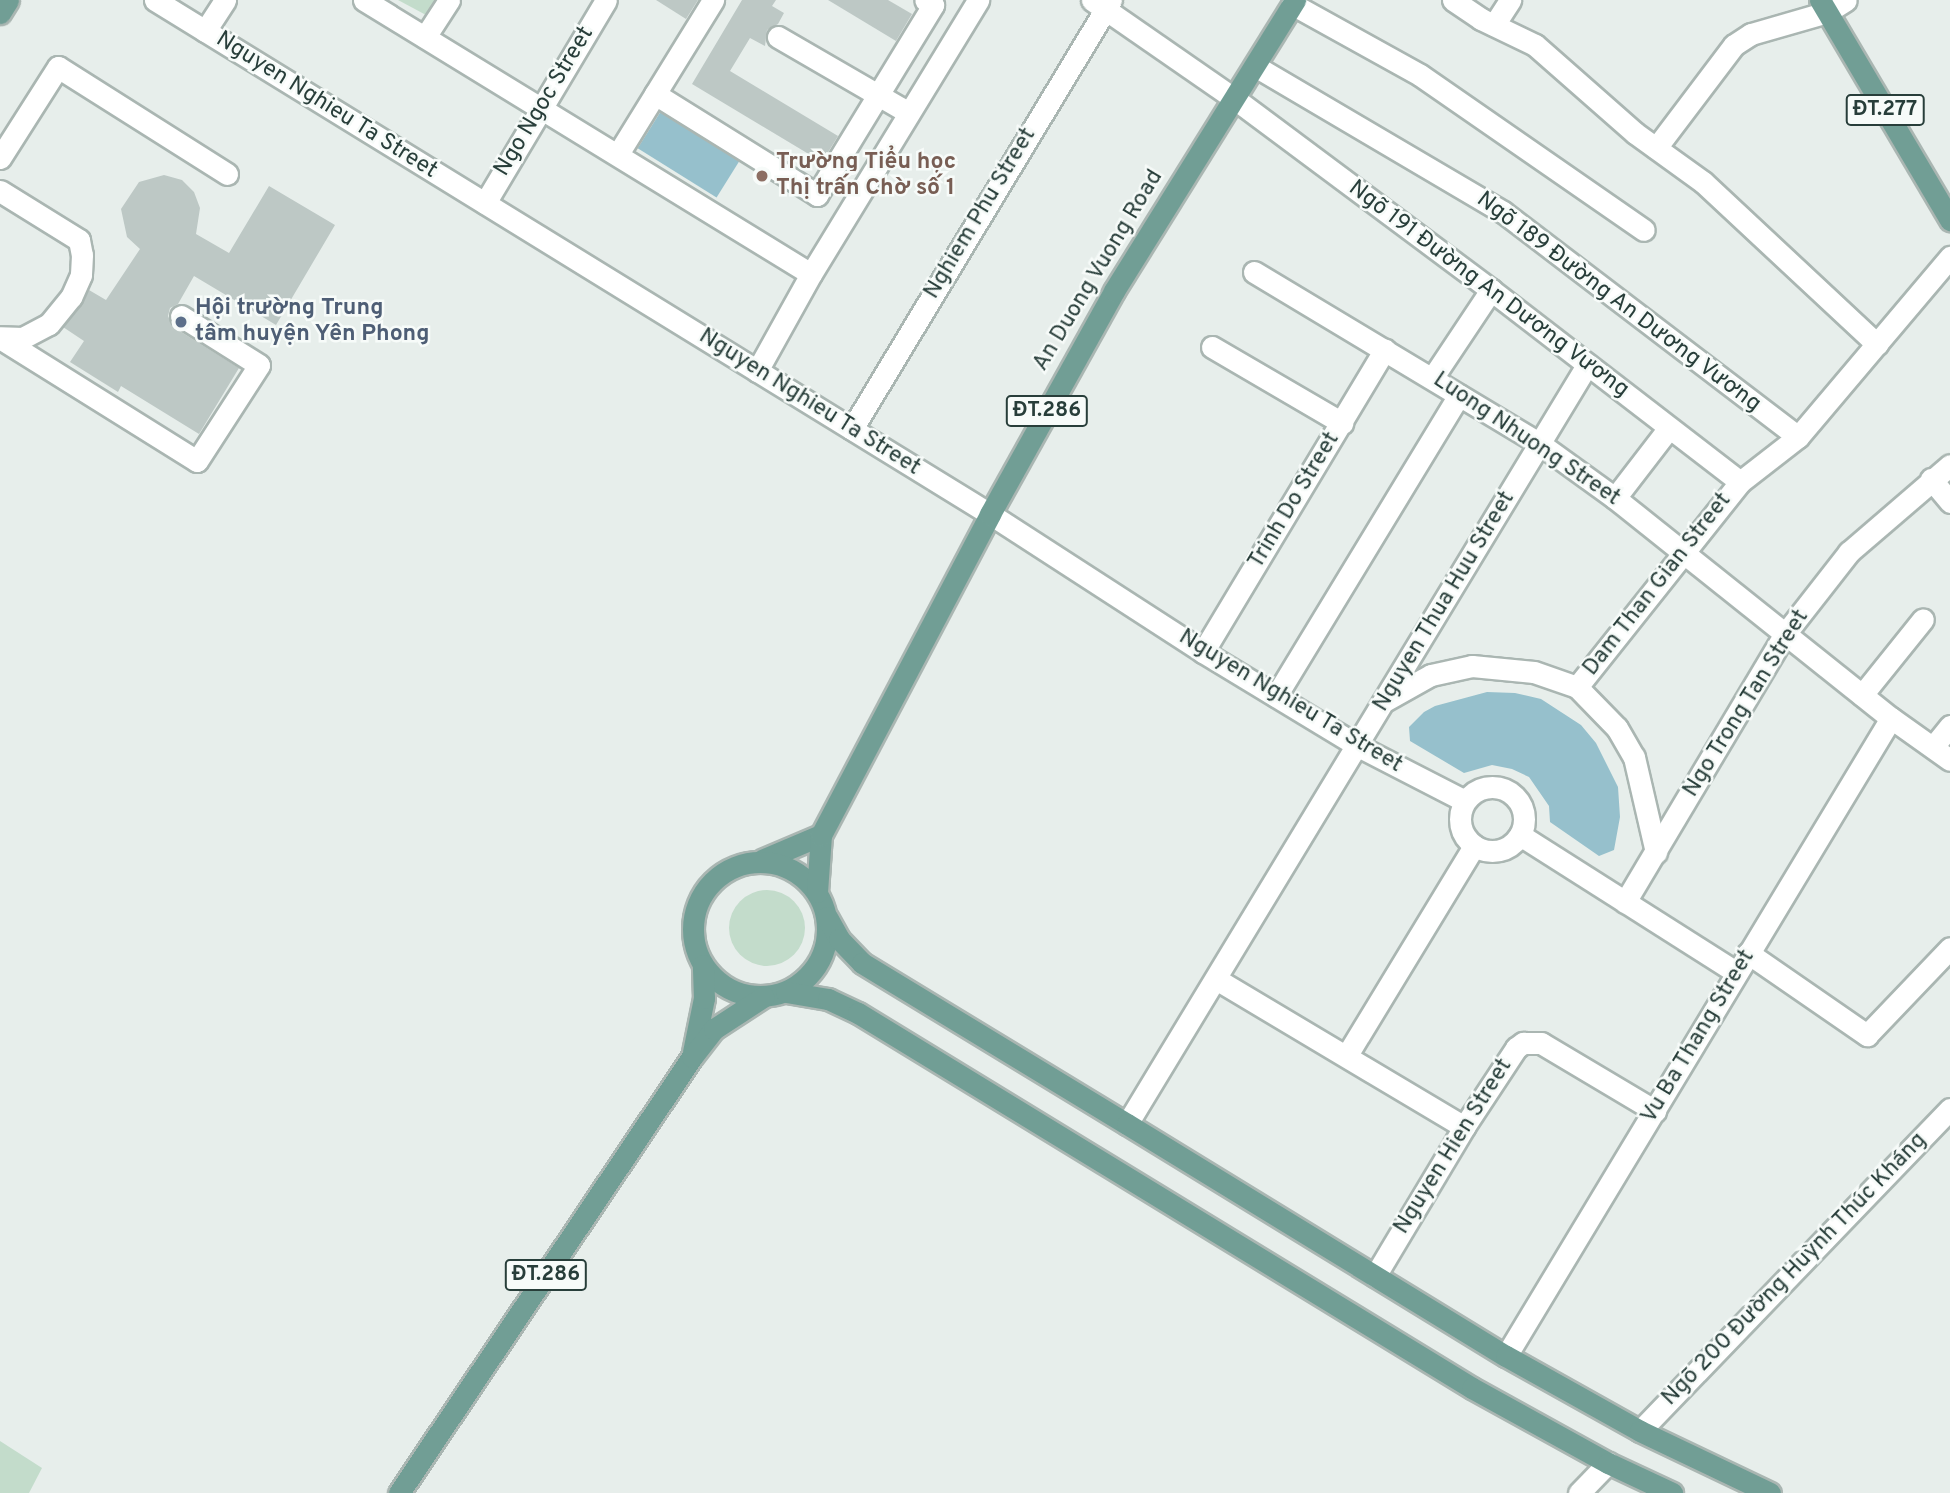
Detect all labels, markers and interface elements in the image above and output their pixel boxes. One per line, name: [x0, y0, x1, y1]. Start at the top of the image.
street label: Ngo Ngoc Street: [489, 22, 601, 182]
street label: Nguyen Nghieu Ta Street: [210, 26, 442, 186]
road number: ĐT.277: [1845, 92, 1925, 128]
street label: Nghiem Phu Street: [919, 123, 1043, 305]
place label: Trường Tiểu học Thị trấn Chờ số 1: [776, 149, 956, 203]
street label: An Duong Vuong Road: [1028, 165, 1170, 377]
marker: Trường Tiểu học Thị trấn Chờ số 1: [754, 168, 770, 184]
street label: Ngõ 191 Đường An Dương Vương: [1342, 175, 1634, 405]
street label: Ngõ 189 Đường An Dương Vương: [1470, 186, 1766, 420]
place label: Hội trường Trung tâm huyện Yên Phong: [195, 295, 430, 349]
marker: Hội trường Trung tâm huyện Yên Phong: [173, 314, 189, 330]
street label: Nguyen Nghieu Ta Street: [693, 323, 925, 483]
street label: Luong Nhuong Street: [1427, 367, 1625, 513]
road number: ĐT.286: [1005, 394, 1089, 428]
street label: Trinh Do Street: [1243, 428, 1347, 574]
street label: Nguyen Thua Huu Street: [1368, 486, 1522, 718]
street label: Dam Than Gian Street: [1578, 488, 1738, 682]
street label: Ngo Trong Tan Street: [1678, 604, 1816, 804]
street label: Nguyen Nghieu Ta Street: [1173, 624, 1407, 780]
street label: Vu Ba Thang Street: [1636, 945, 1762, 1129]
street label: Nguyen Hien Street: [1389, 1054, 1519, 1240]
street label: Ngõ 200 Đường Huỳnh Thúc Kháng: [1657, 1127, 1933, 1413]
road number: ĐT.286: [504, 1258, 588, 1292]

